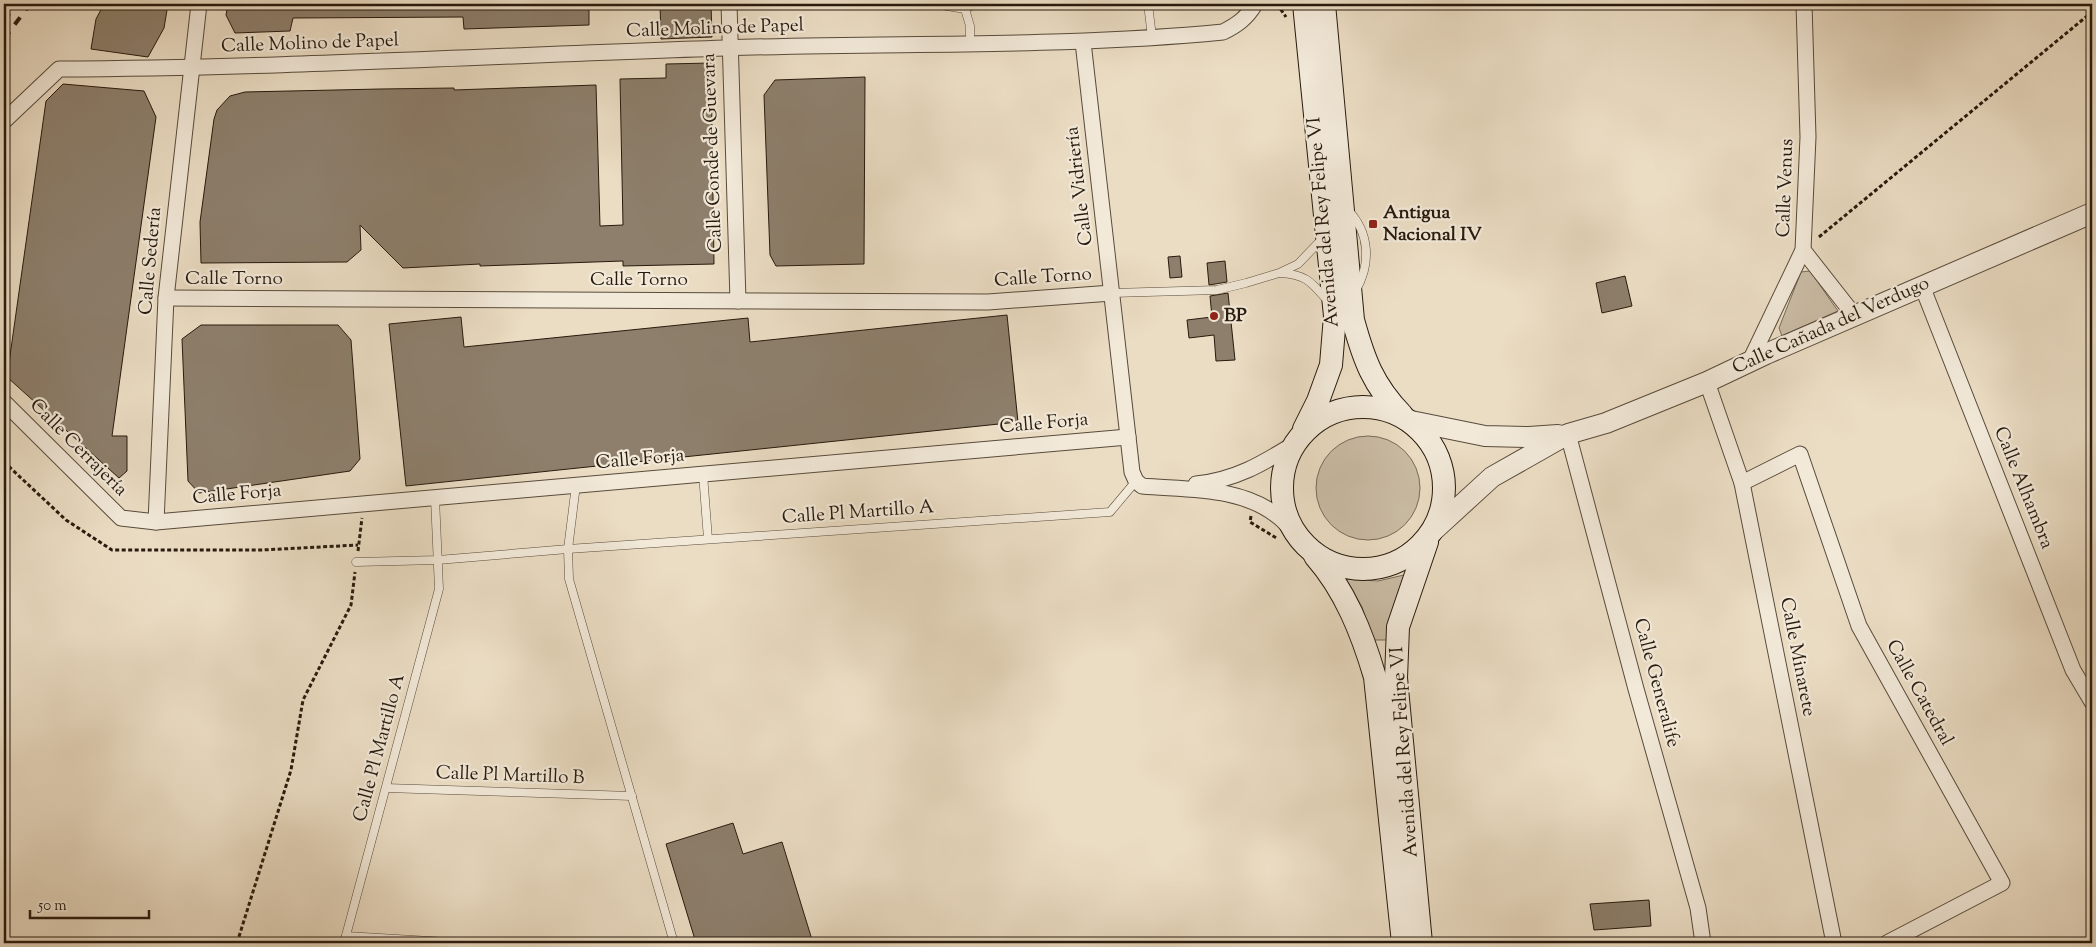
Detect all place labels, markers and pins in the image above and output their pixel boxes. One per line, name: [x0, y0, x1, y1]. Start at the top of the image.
place label: Antigua Nacional IV: [1383, 200, 1482, 249]
marker: Antigua Nacional IV: [1367, 218, 1379, 230]
place label: BP: [1224, 303, 1247, 330]
marker: BP: [1208, 310, 1220, 322]

